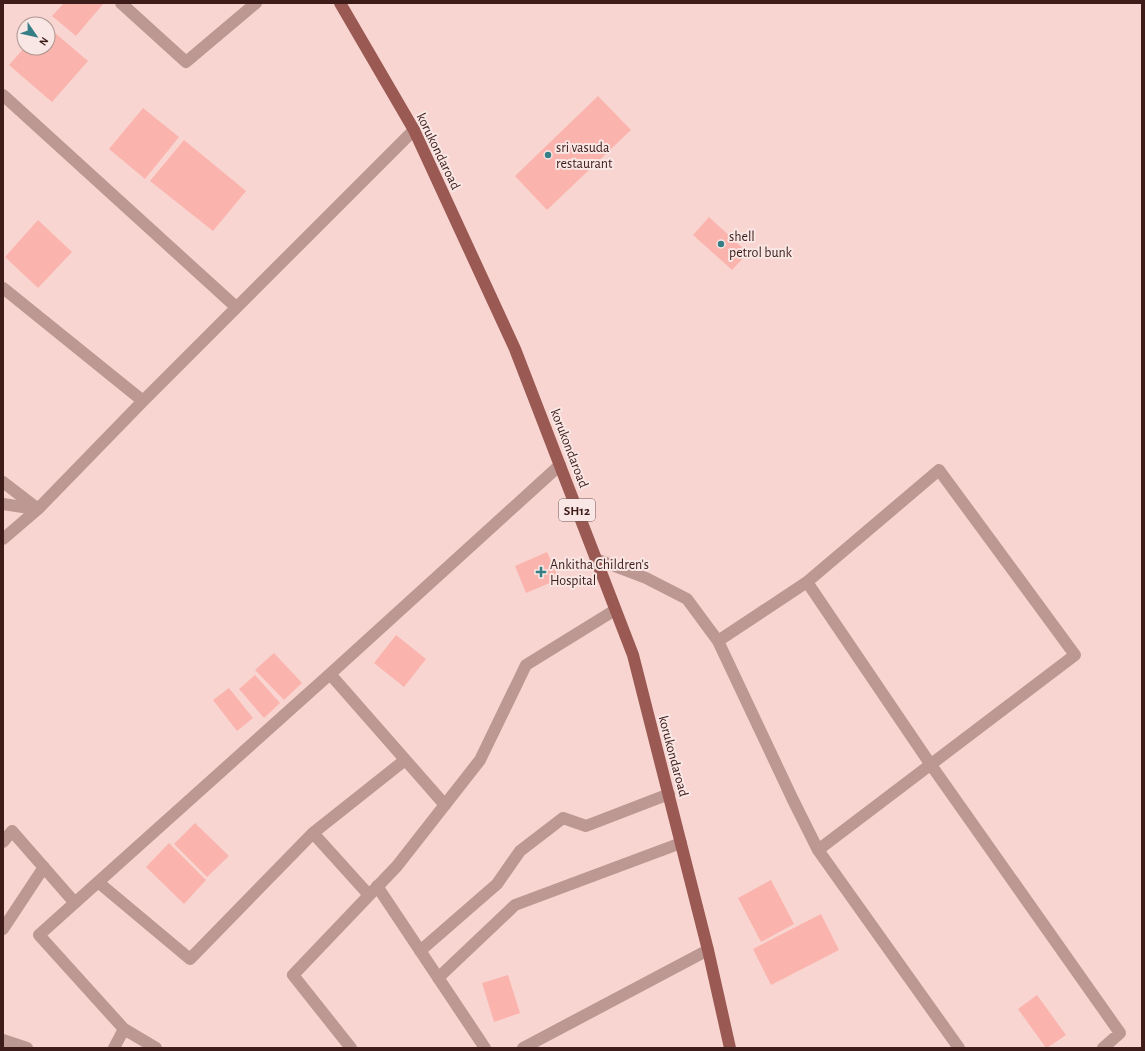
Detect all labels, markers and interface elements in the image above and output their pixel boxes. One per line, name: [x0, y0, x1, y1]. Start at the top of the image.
north arrow: [16, 16, 56, 56]
text: N: [37, 35, 51, 48]
street label: korukondaroad: [414, 111, 463, 192]
place label: sri vasuda restaurant: [556, 141, 613, 171]
marker: sri vasuda restaurant: [543, 150, 553, 160]
place label: shell petrol bunk: [729, 230, 793, 260]
marker: shell petrol bunk: [716, 239, 726, 249]
street label: korukondaroad: [548, 407, 591, 490]
road number: SH12: [559, 499, 595, 521]
place label: Ankitha Children's Hospital: [550, 558, 649, 588]
marker: Ankitha Children's Hospital: [535, 566, 547, 578]
street label: korukondaroad: [655, 714, 691, 798]

